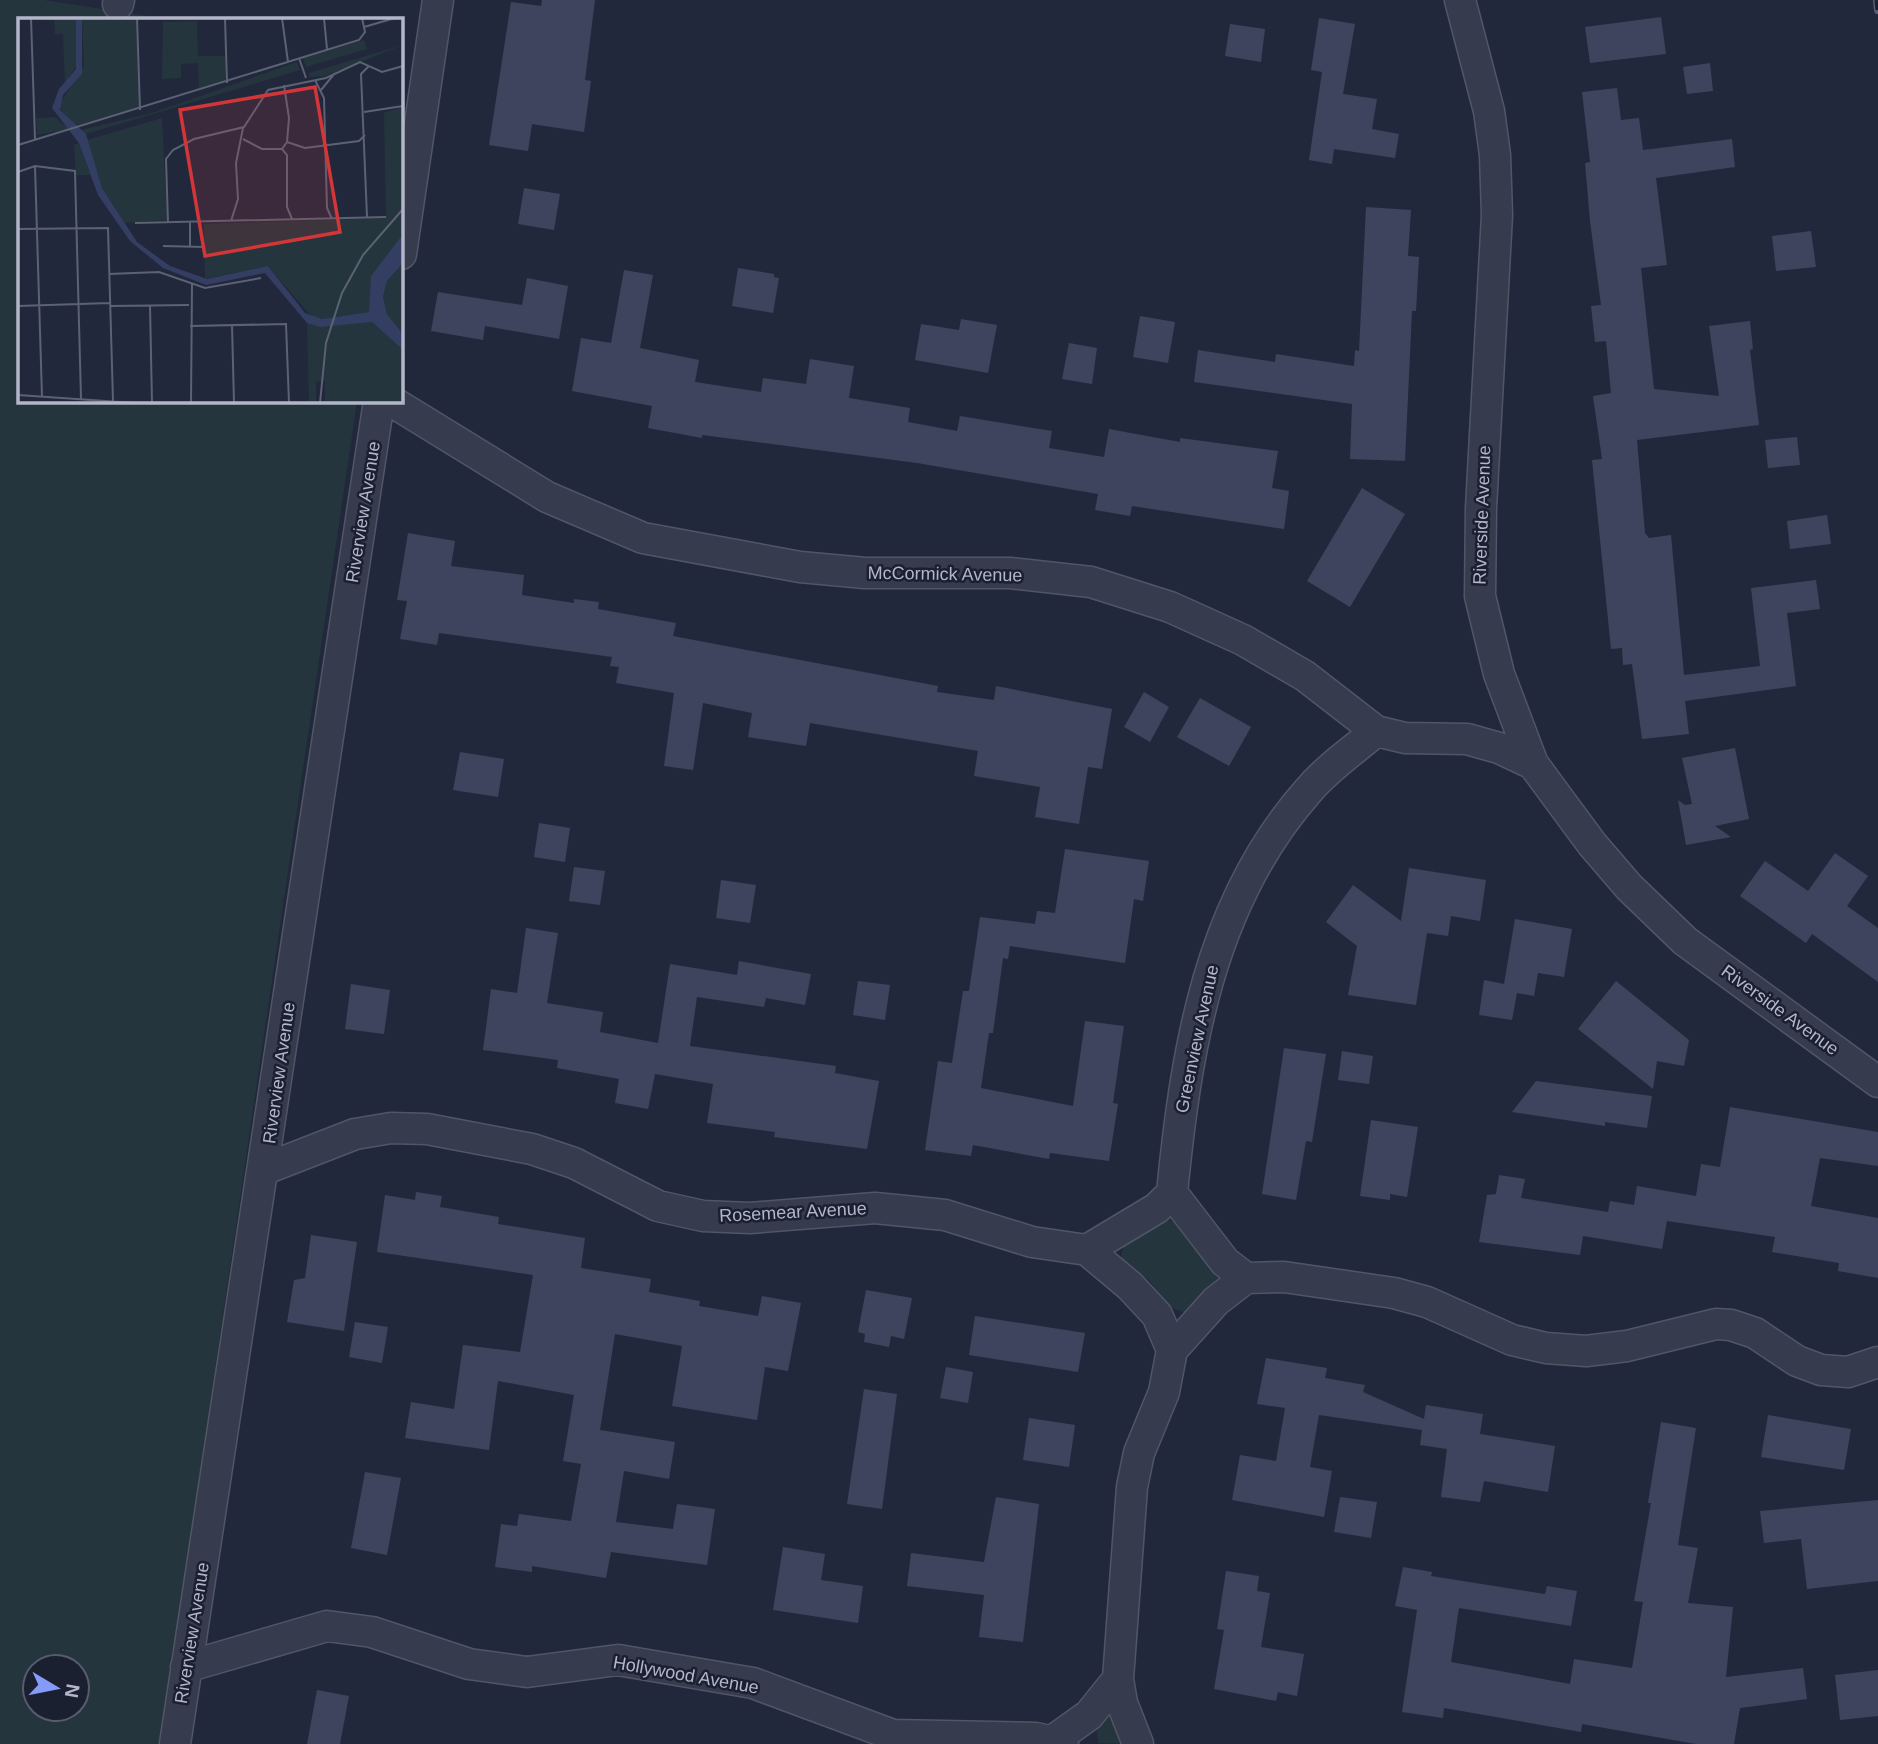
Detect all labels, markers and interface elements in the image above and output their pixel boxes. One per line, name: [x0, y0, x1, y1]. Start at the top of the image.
inset map: [18, 18, 402, 402]
street label: Riverview Avenue: [342, 440, 384, 584]
street label: Riverside Avenue: [1470, 445, 1494, 585]
street label: McCormick Avenue: [867, 563, 1023, 585]
street label: Riverside Avenue: [1718, 961, 1842, 1059]
street label: Greenview Avenue: [1172, 963, 1222, 1115]
street label: Riverview Avenue: [259, 1001, 299, 1145]
street label: Rosemear Avenue: [719, 1198, 867, 1226]
street label: Riverview Avenue: [171, 1561, 213, 1705]
street label: Hollywood Avenue: [611, 1652, 761, 1698]
north arrow: [21, 1653, 91, 1723]
text: N: [61, 1682, 84, 1699]

